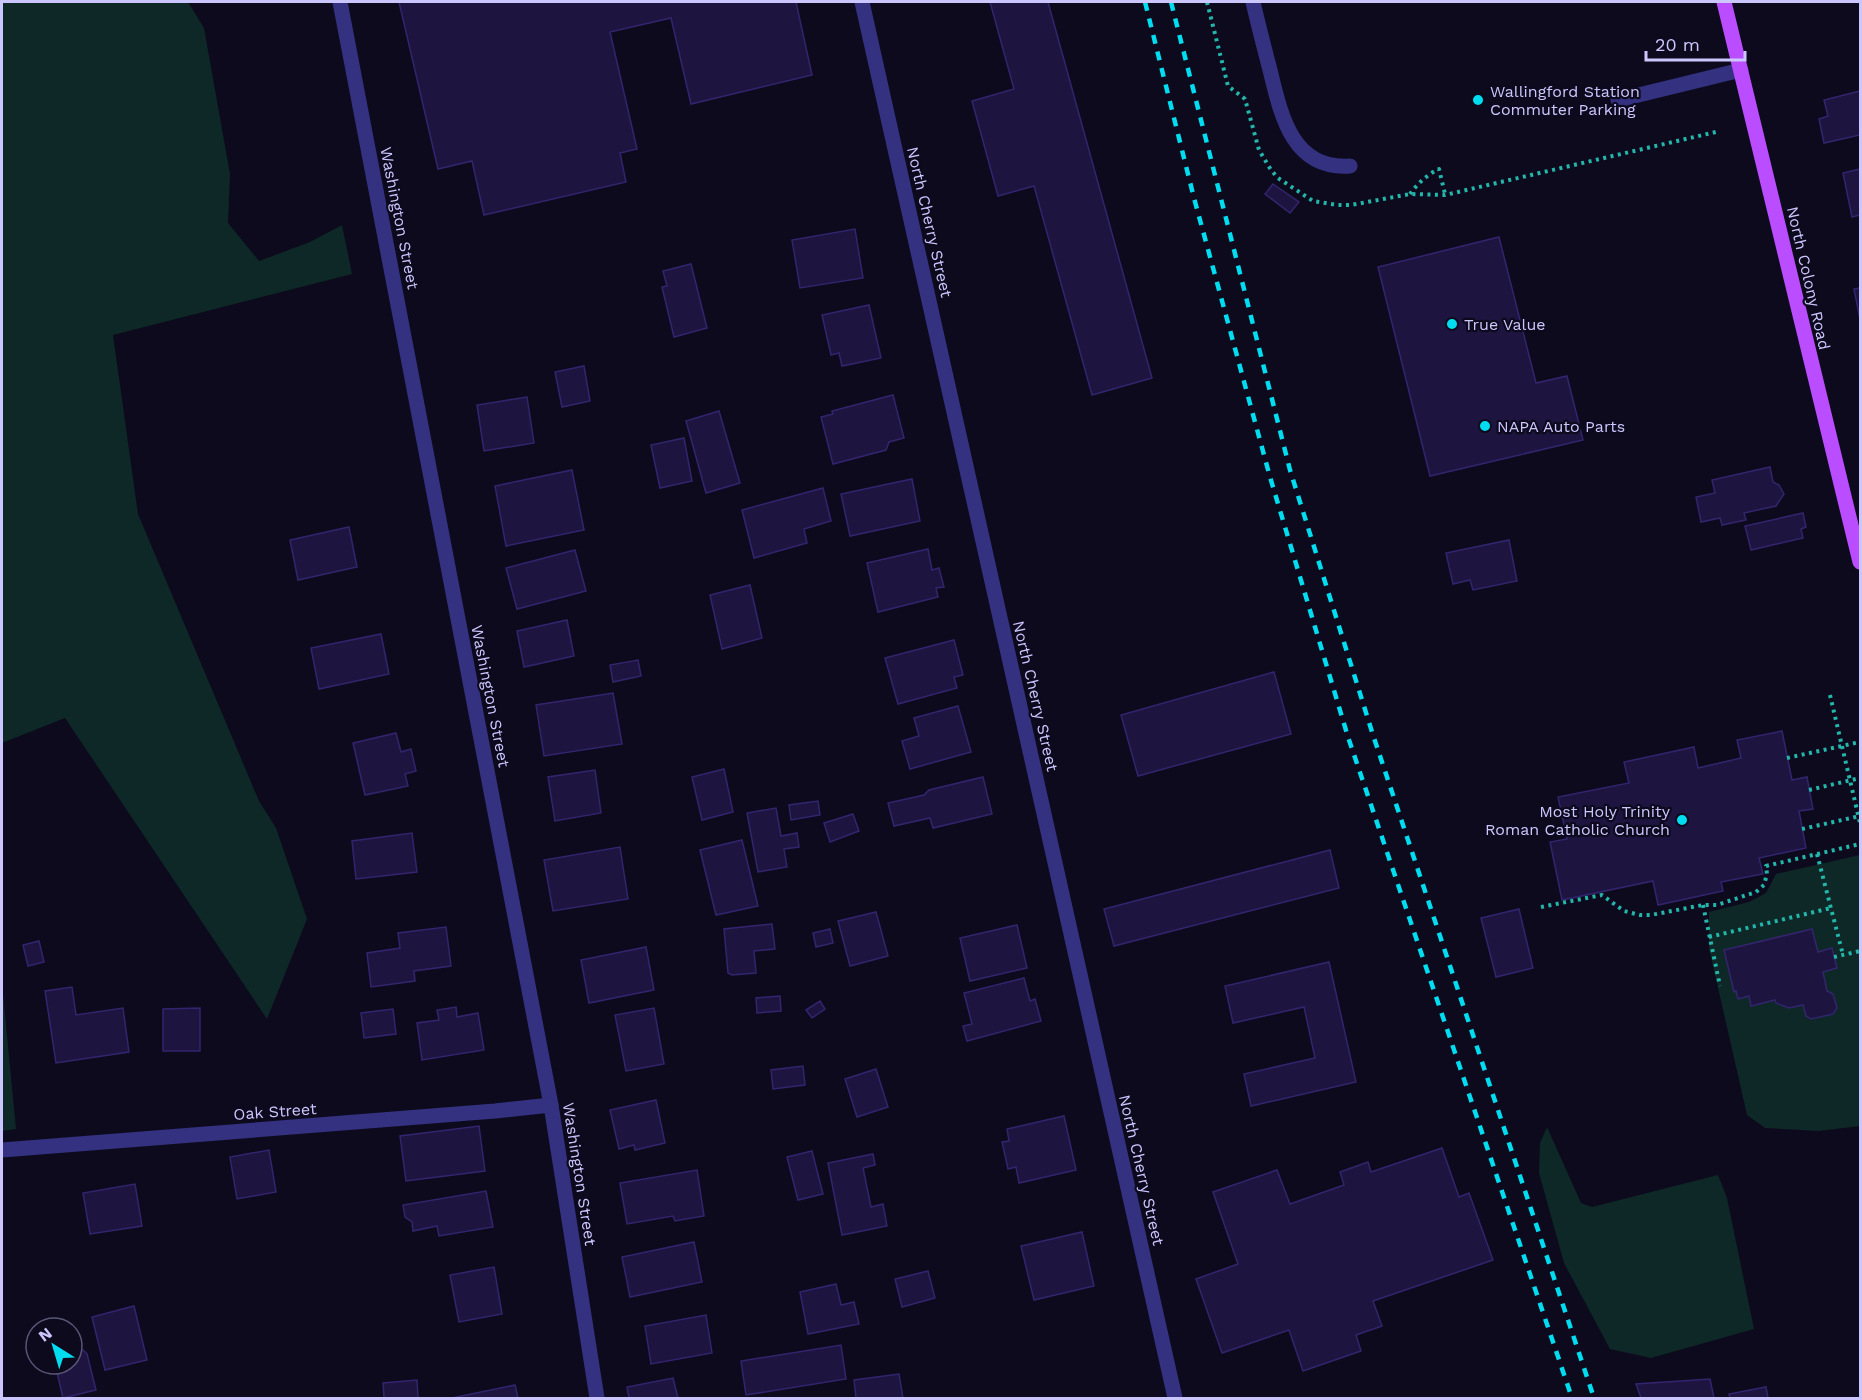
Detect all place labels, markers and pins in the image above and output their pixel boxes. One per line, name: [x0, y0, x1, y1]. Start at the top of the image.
place label: Wallingford Station Commuter Parking: [1490, 82, 1640, 119]
marker: Wallingford Station Commuter Parking: [1471, 93, 1485, 107]
place label: True Value: [1464, 315, 1546, 334]
marker: True Value: [1445, 317, 1459, 331]
place label: NAPA Auto Parts: [1497, 417, 1625, 436]
marker: NAPA Auto Parts: [1478, 419, 1492, 433]
place label: Most Holy Trinity Roman Catholic Church: [1485, 802, 1671, 839]
marker: Most Holy Trinity Roman Catholic Church: [1675, 813, 1689, 827]

